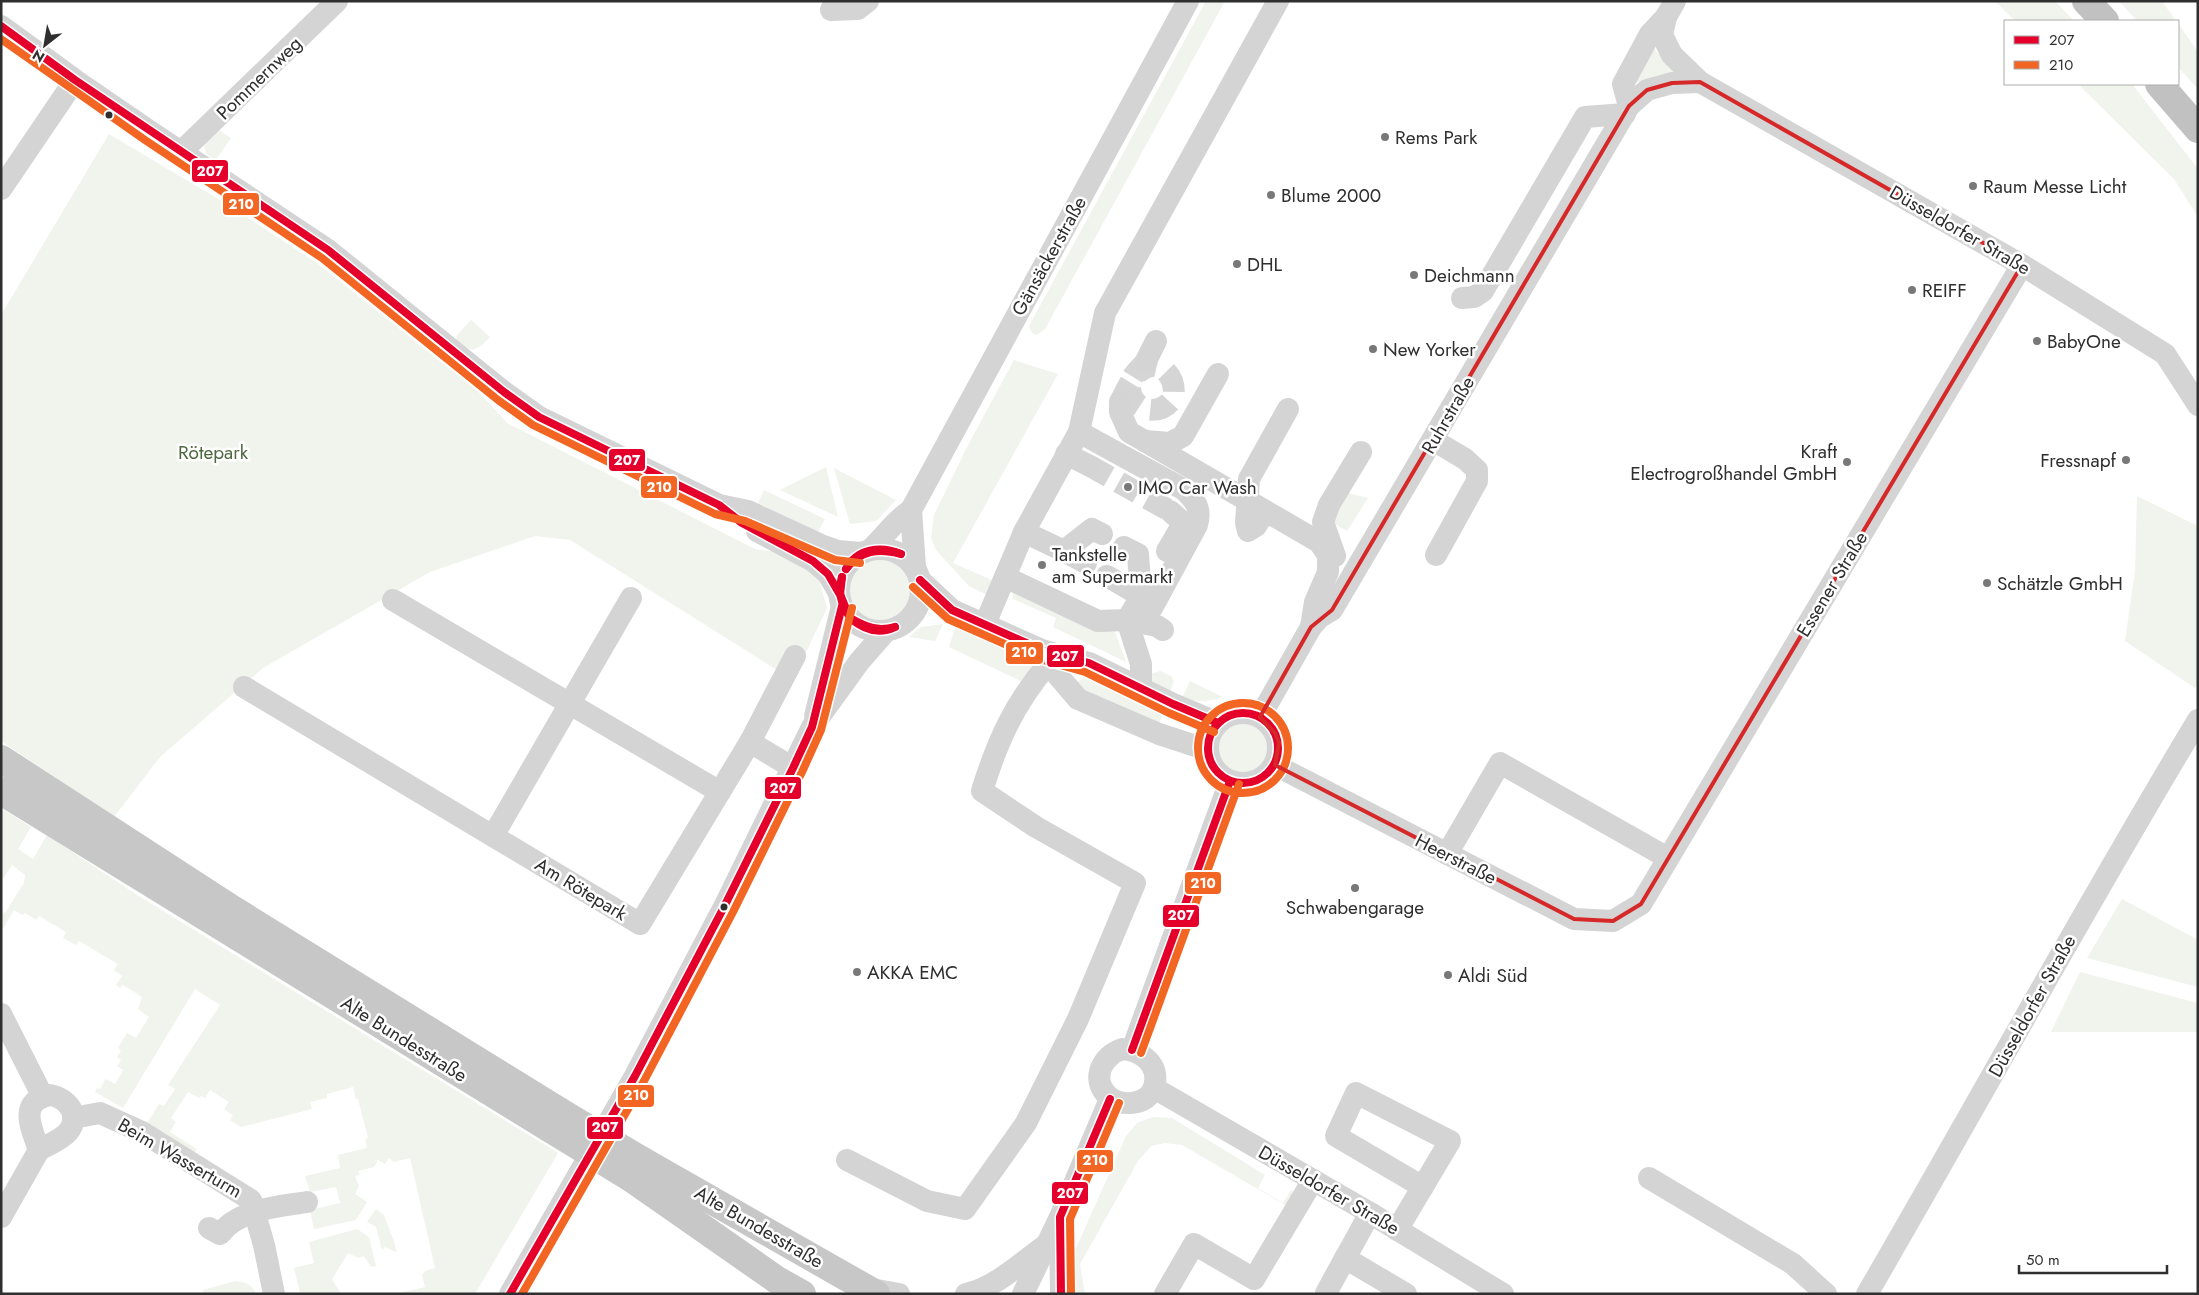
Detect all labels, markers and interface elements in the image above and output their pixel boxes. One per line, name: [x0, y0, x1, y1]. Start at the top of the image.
north arrow: [20, 20, 70, 70]
legend: [2004, 20, 2179, 85]
text: 207: [2049, 29, 2075, 51]
street label: Pommernweg: [210, 30, 308, 126]
text: N: [28, 45, 48, 68]
text: 210: [2049, 54, 2073, 76]
unlabelled marker: [104, 110, 114, 120]
place label: Rems Park: [1395, 124, 1478, 151]
marker: Rems Park: [1379, 131, 1391, 143]
line badge: 207: [191, 159, 229, 183]
text: 207: [197, 161, 224, 181]
place label: Raum Messe Licht: [1983, 173, 2127, 200]
street label: Düsseldorfer Straße: [1885, 179, 2036, 281]
marker: Raum Messe Licht: [1967, 180, 1979, 192]
place label: Blume 2000: [1281, 182, 1381, 209]
marker: Blume 2000: [1265, 189, 1277, 201]
street label: Gänsäckerstraße: [1005, 191, 1093, 321]
line badge: 210: [222, 192, 260, 216]
text: 210: [228, 194, 254, 214]
place label: DHL: [1247, 251, 1283, 278]
marker: DHL: [1231, 258, 1243, 270]
place label: Deichmann: [1424, 262, 1515, 289]
marker: Deichmann: [1408, 269, 1420, 281]
place label: REIFF: [1922, 277, 1967, 304]
marker: REIFF: [1906, 284, 1918, 296]
place label: BabyOne: [2047, 328, 2121, 355]
marker: BabyOne: [2031, 335, 2043, 347]
place label: New Yorker: [1383, 336, 1476, 363]
marker: New Yorker: [1367, 343, 1379, 355]
street label: Ruhrstraße: [1415, 371, 1481, 459]
place label: Kraft Electrogroßhandel GmbH: [1630, 438, 1837, 487]
park label: Rötepark: [178, 439, 249, 466]
place label: Fressnapf: [2040, 447, 2117, 474]
line badge: 207: [608, 448, 646, 472]
text: 207: [614, 450, 641, 470]
marker: Fressnapf: [2120, 454, 2132, 466]
marker: Kraft Electrogroßhandel GmbH: [1841, 456, 1853, 468]
place label: IMO Car Wash: [1138, 474, 1257, 501]
line badge: 210: [640, 475, 678, 499]
text: 210: [646, 477, 672, 497]
marker: IMO Car Wash: [1122, 481, 1134, 493]
street label: Essener Straße: [1790, 526, 1874, 642]
place label: Tankstelle am Supermarkt: [1052, 541, 1173, 590]
marker: Tankstelle am Supermarkt: [1036, 559, 1048, 571]
place label: Schätzle GmbH: [1997, 570, 2123, 597]
marker: Schätzle GmbH: [1981, 577, 1993, 589]
line badge: 210: [1005, 641, 1044, 665]
text: 210: [1011, 642, 1037, 662]
line badge: 207: [1046, 644, 1085, 668]
text: 207: [1052, 646, 1079, 666]
line badge: 207: [764, 776, 802, 800]
text: 207: [770, 778, 797, 798]
street label: Heerstraße: [1411, 827, 1502, 891]
street label: Am Rötepark: [530, 851, 633, 927]
line badge: 210: [1184, 871, 1222, 895]
text: 210: [1190, 873, 1216, 893]
marker: Schwabengarage: [1349, 882, 1361, 894]
place label: Schwabengarage: [1286, 894, 1424, 921]
unlabelled marker: [719, 902, 729, 912]
line badge: 207: [1162, 904, 1200, 928]
text: 207: [1168, 905, 1195, 925]
street label: Düsseldorfer Straße: [1982, 930, 2082, 1082]
place label: AKKA EMC: [867, 959, 958, 986]
place label: Aldi Süd: [1458, 962, 1528, 989]
marker: AKKA EMC: [851, 966, 863, 978]
marker: Aldi Süd: [1442, 969, 1454, 981]
street label: Alte Bundesstraße: [336, 989, 472, 1089]
line badge: 210: [617, 1084, 655, 1108]
text: 210: [623, 1085, 649, 1105]
street label: Beim Wasserturm: [113, 1111, 247, 1205]
line badge: 207: [586, 1116, 624, 1140]
text: 207: [592, 1117, 619, 1137]
street label: Düsseldorfer Straße: [1254, 1139, 1405, 1241]
line badge: 210: [1076, 1149, 1114, 1173]
text: 210: [1082, 1150, 1108, 1170]
street label: Alte Bundesstraße: [690, 1179, 828, 1275]
line badge: 207: [1051, 1181, 1089, 1205]
text: 207: [1057, 1183, 1084, 1203]
scale bar: [2019, 1242, 2166, 1274]
text: 50 m: [2026, 1249, 2060, 1271]

